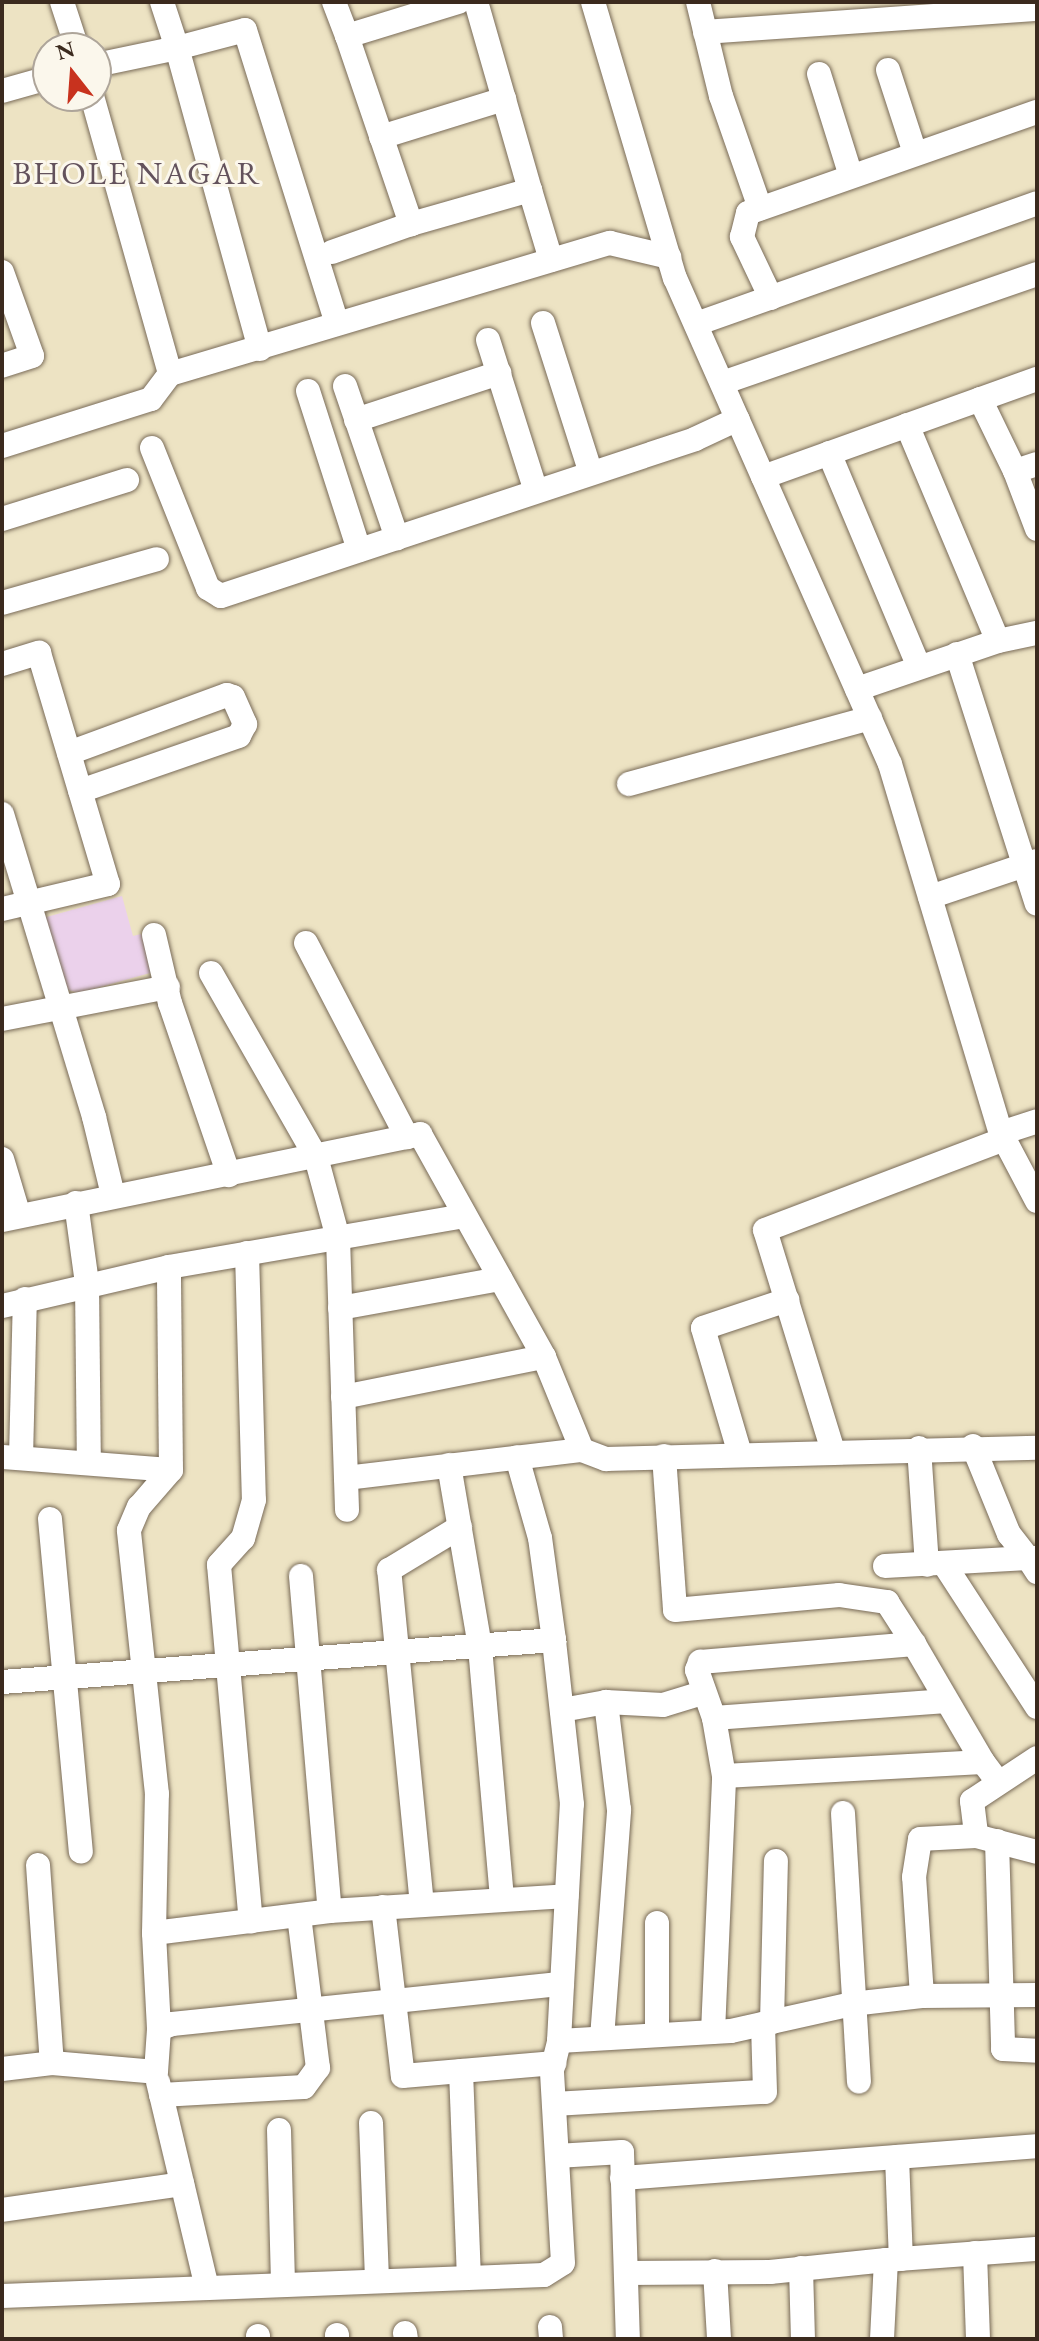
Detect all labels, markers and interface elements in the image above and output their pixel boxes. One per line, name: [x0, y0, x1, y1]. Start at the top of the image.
north arrow: [32, 32, 112, 112]
text: N: [53, 34, 78, 67]
district label: BHOLE NAGAR: [12, 154, 262, 192]

